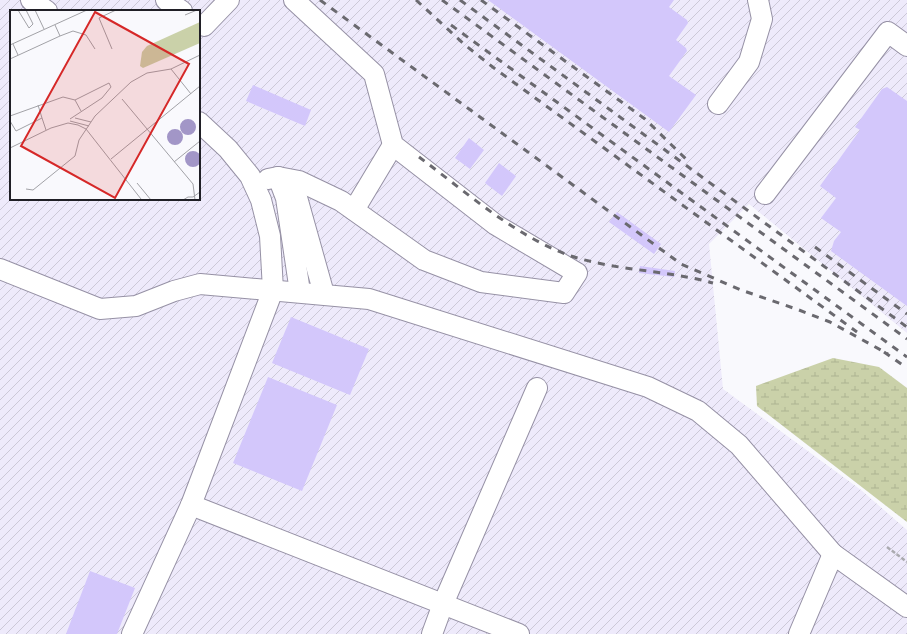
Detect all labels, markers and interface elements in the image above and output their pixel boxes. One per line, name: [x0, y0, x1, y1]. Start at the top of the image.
inset map: [10, 10, 200, 200]

